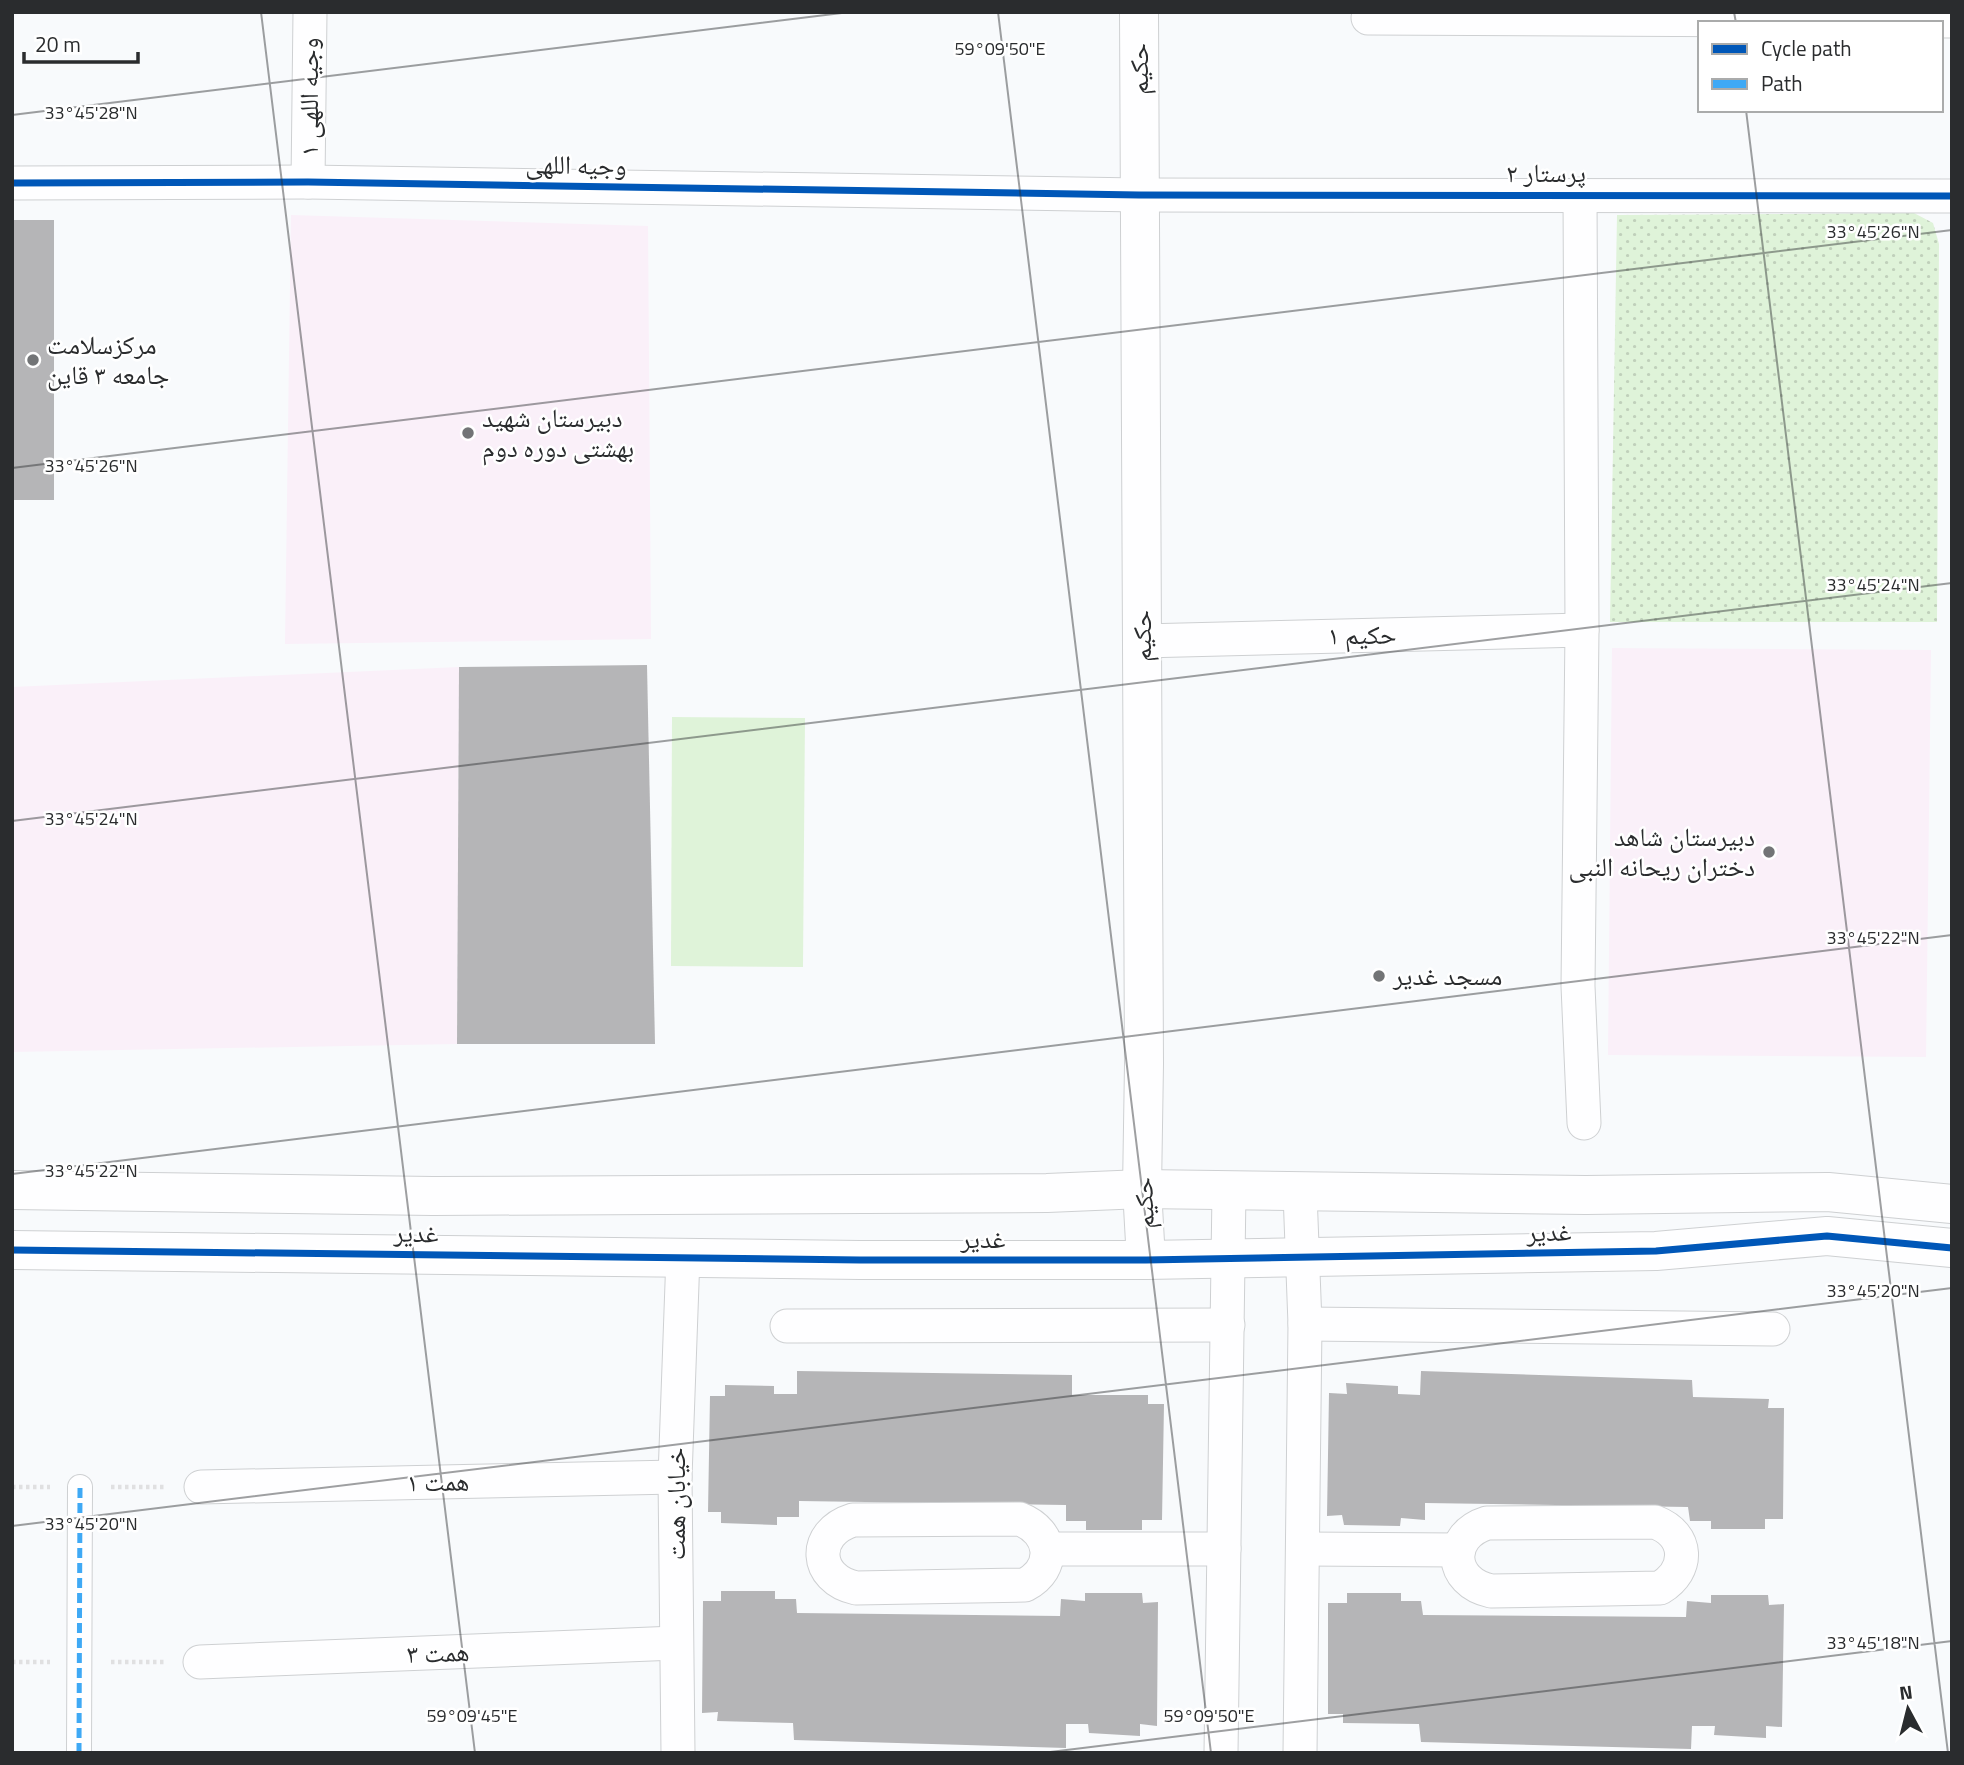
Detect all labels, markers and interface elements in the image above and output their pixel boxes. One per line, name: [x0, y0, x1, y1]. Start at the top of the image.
scale bar: [24, 21, 138, 65]
legend: [1698, 21, 1943, 112]
text: 20 m: [35, 28, 81, 60]
text: Cycle path: [1761, 32, 1852, 64]
text: 59°09'50"E: [955, 35, 1046, 62]
street label: وجیه اللهی ۱: [289, 38, 328, 156]
street label: حکیم: [1119, 43, 1158, 95]
text: Path: [1761, 67, 1803, 99]
text: 33°45'28"N: [44, 99, 138, 126]
street label: وجیه اللهی: [525, 144, 627, 185]
street label: پرستار ۲: [1506, 153, 1586, 192]
text: 33°45'26"N: [1826, 218, 1920, 245]
place label: مرکزسلامت جامعه ۳ قاین: [47, 325, 169, 394]
marker: مرکزسلامت جامعه ۳ قاین: [25, 352, 41, 368]
place label: دبیرستان شهید بهشتی دوره دوم: [482, 398, 634, 467]
marker: دبیرستان شهید بهشتی دوره دوم: [460, 425, 476, 441]
text: 33°45'26"N: [44, 452, 138, 479]
text: 33°45'24"N: [1826, 571, 1920, 598]
street label: حکیم: [1122, 610, 1161, 662]
street label: حکیم ۱: [1327, 614, 1397, 655]
text: 33°45'24"N: [44, 805, 138, 832]
place label: دبیرستان شاهد دختران ریحانه النبی: [1568, 817, 1755, 886]
marker: دبیرستان شاهد دختران ریحانه النبی: [1761, 844, 1777, 860]
text: 33°45'22"N: [1826, 924, 1920, 951]
place label: مسجد غدیر: [1392, 956, 1502, 995]
marker: مسجد غدیر: [1371, 968, 1387, 984]
text: 33°45'22"N: [44, 1157, 138, 1184]
street label: حکیم: [1123, 1177, 1164, 1229]
street label: غدیر: [1525, 1212, 1572, 1251]
street label: غدیر: [392, 1213, 439, 1252]
street label: غدیر: [960, 1219, 1005, 1258]
text: 33°45'20"N: [1826, 1277, 1920, 1304]
street label: خیابان همت: [656, 1448, 695, 1560]
street label: همت ۱: [406, 1461, 470, 1502]
text: 33°45'20"N: [44, 1510, 138, 1537]
text: 33°45'18"N: [1826, 1629, 1920, 1656]
street label: همت ۳: [406, 1632, 470, 1673]
north arrow: [1873, 1674, 1943, 1744]
text: N: [1898, 1676, 1914, 1707]
text: 59°09'45"E: [427, 1702, 518, 1729]
text: 59°09'50"E: [1164, 1702, 1255, 1729]

